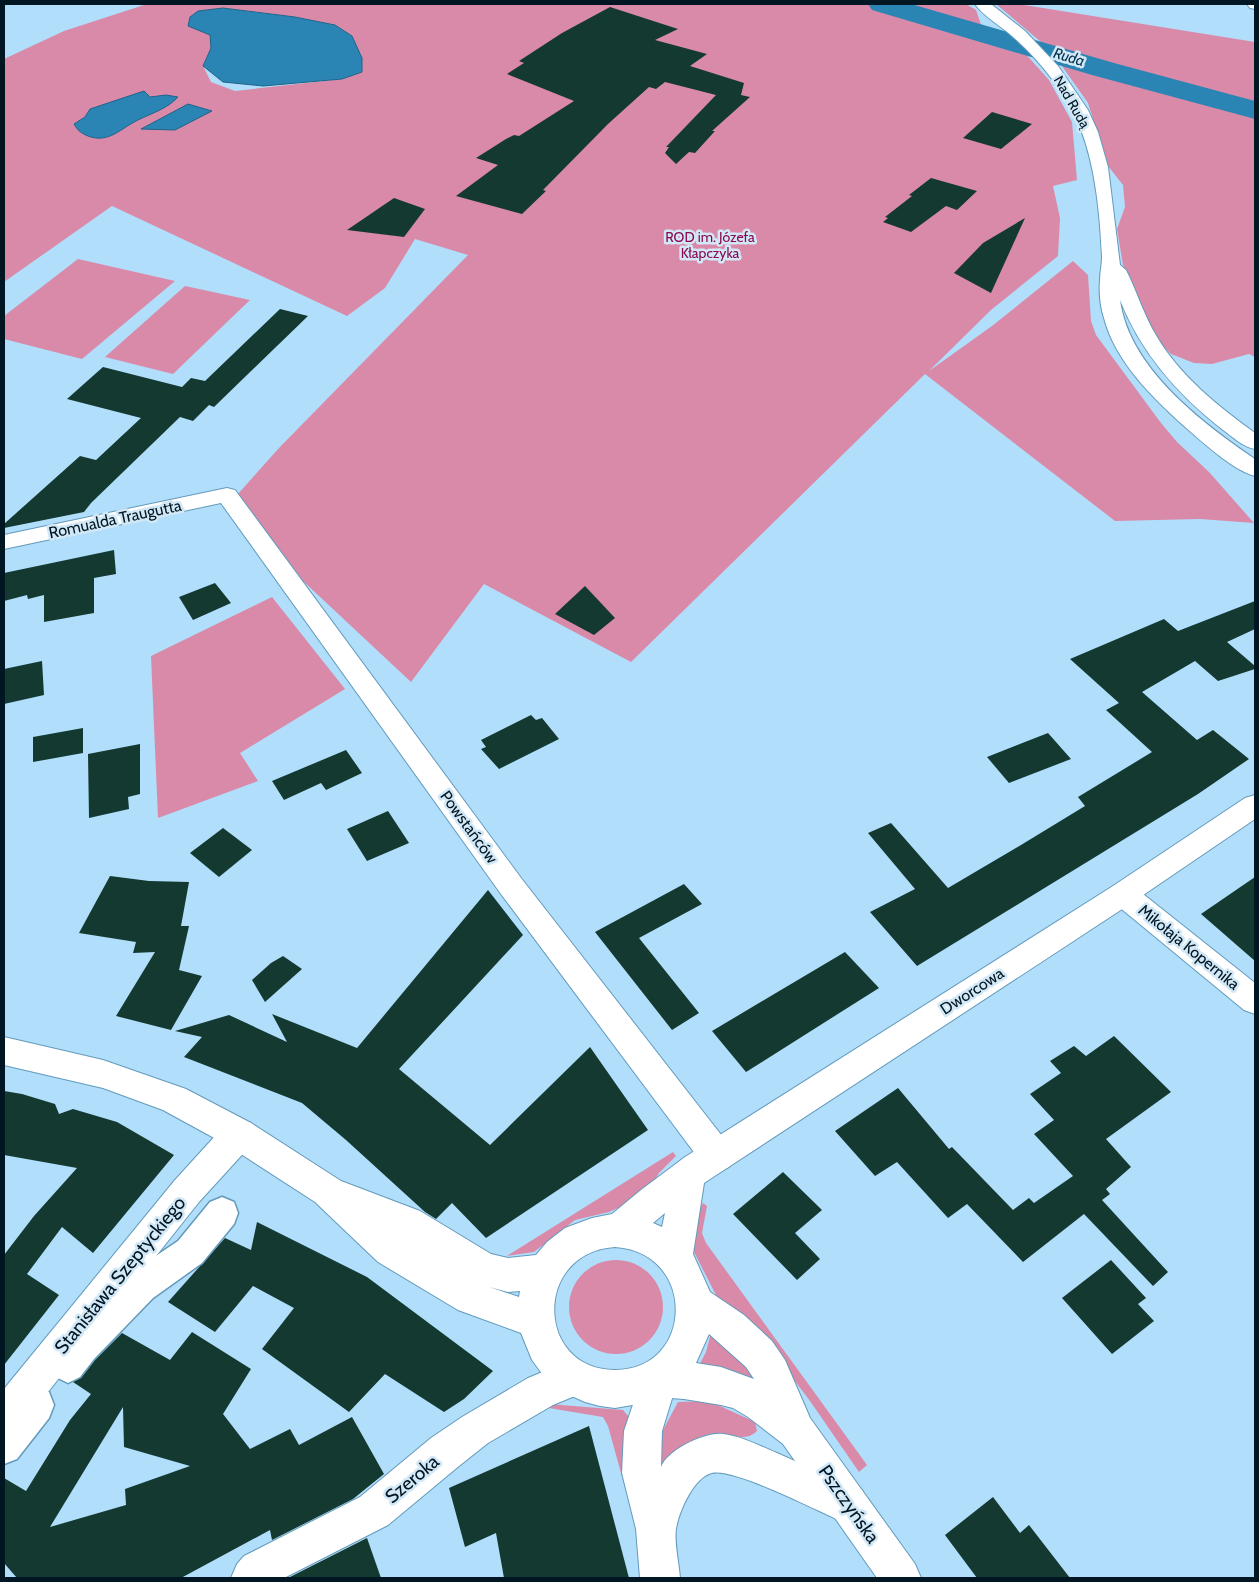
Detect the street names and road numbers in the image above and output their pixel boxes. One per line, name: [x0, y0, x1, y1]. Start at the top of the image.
street label: Nad Rudą: [1050, 73, 1094, 132]
street label: Romualda Traugutta: [47, 496, 183, 542]
street label: Powstańców: [436, 787, 502, 867]
street label: Mikołaja Kopernika: [1135, 900, 1244, 994]
street label: Dworcowa: [937, 963, 1008, 1019]
street label: Stanisława Szeptyckiego: [49, 1192, 191, 1358]
street label: Szeroka: [380, 1450, 444, 1508]
street label: Pszczyńska: [814, 1460, 884, 1548]

